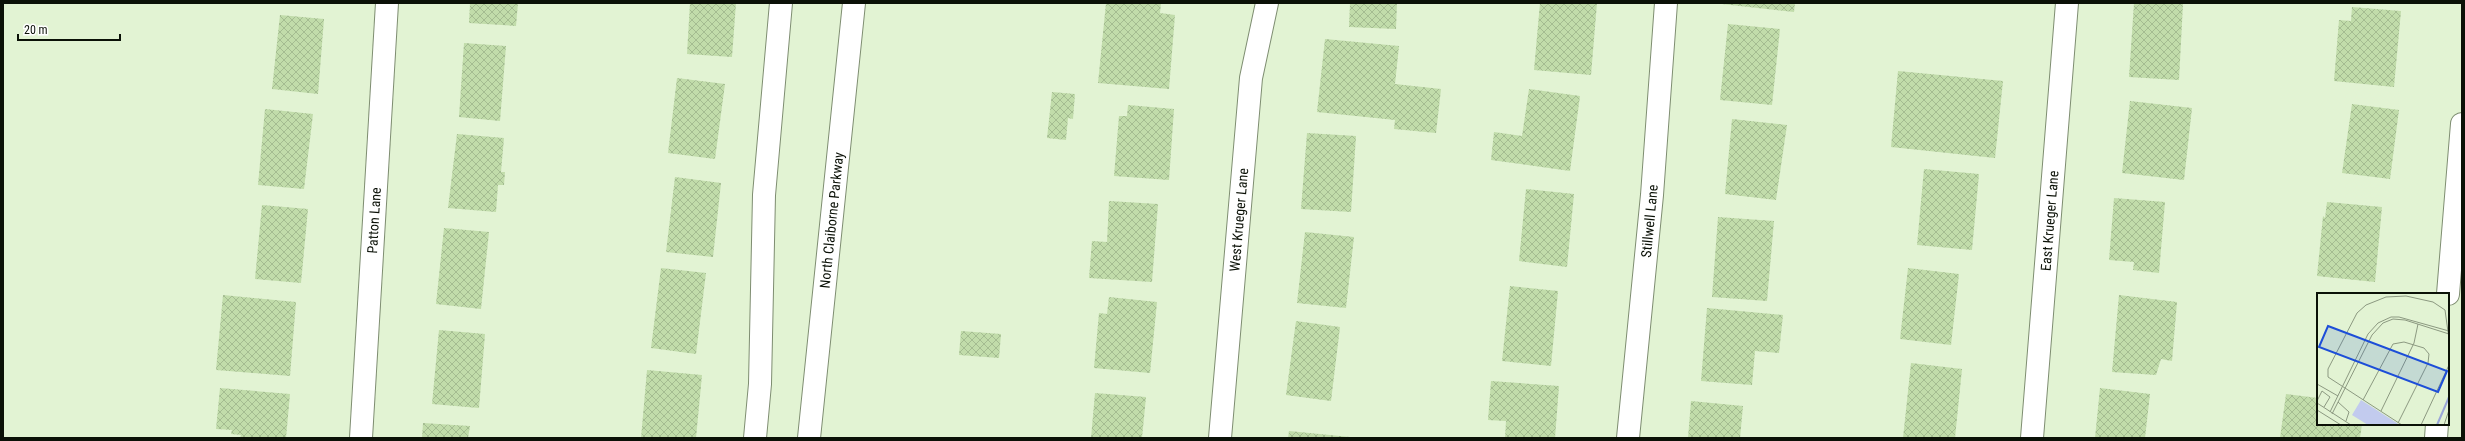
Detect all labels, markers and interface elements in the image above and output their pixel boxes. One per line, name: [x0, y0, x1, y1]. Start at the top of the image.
scale bar: [18, 16, 120, 42]
text: 20 m: [24, 23, 48, 37]
street label: North Claiborne Parkway: [817, 151, 847, 289]
street label: West Krueger Lane: [1226, 167, 1251, 272]
street label: East Krueger Lane: [2037, 170, 2062, 271]
street label: Stillwell Lane: [1638, 184, 1661, 258]
street label: Patton Lane: [364, 186, 384, 254]
inset map: [2317, 293, 2449, 425]

